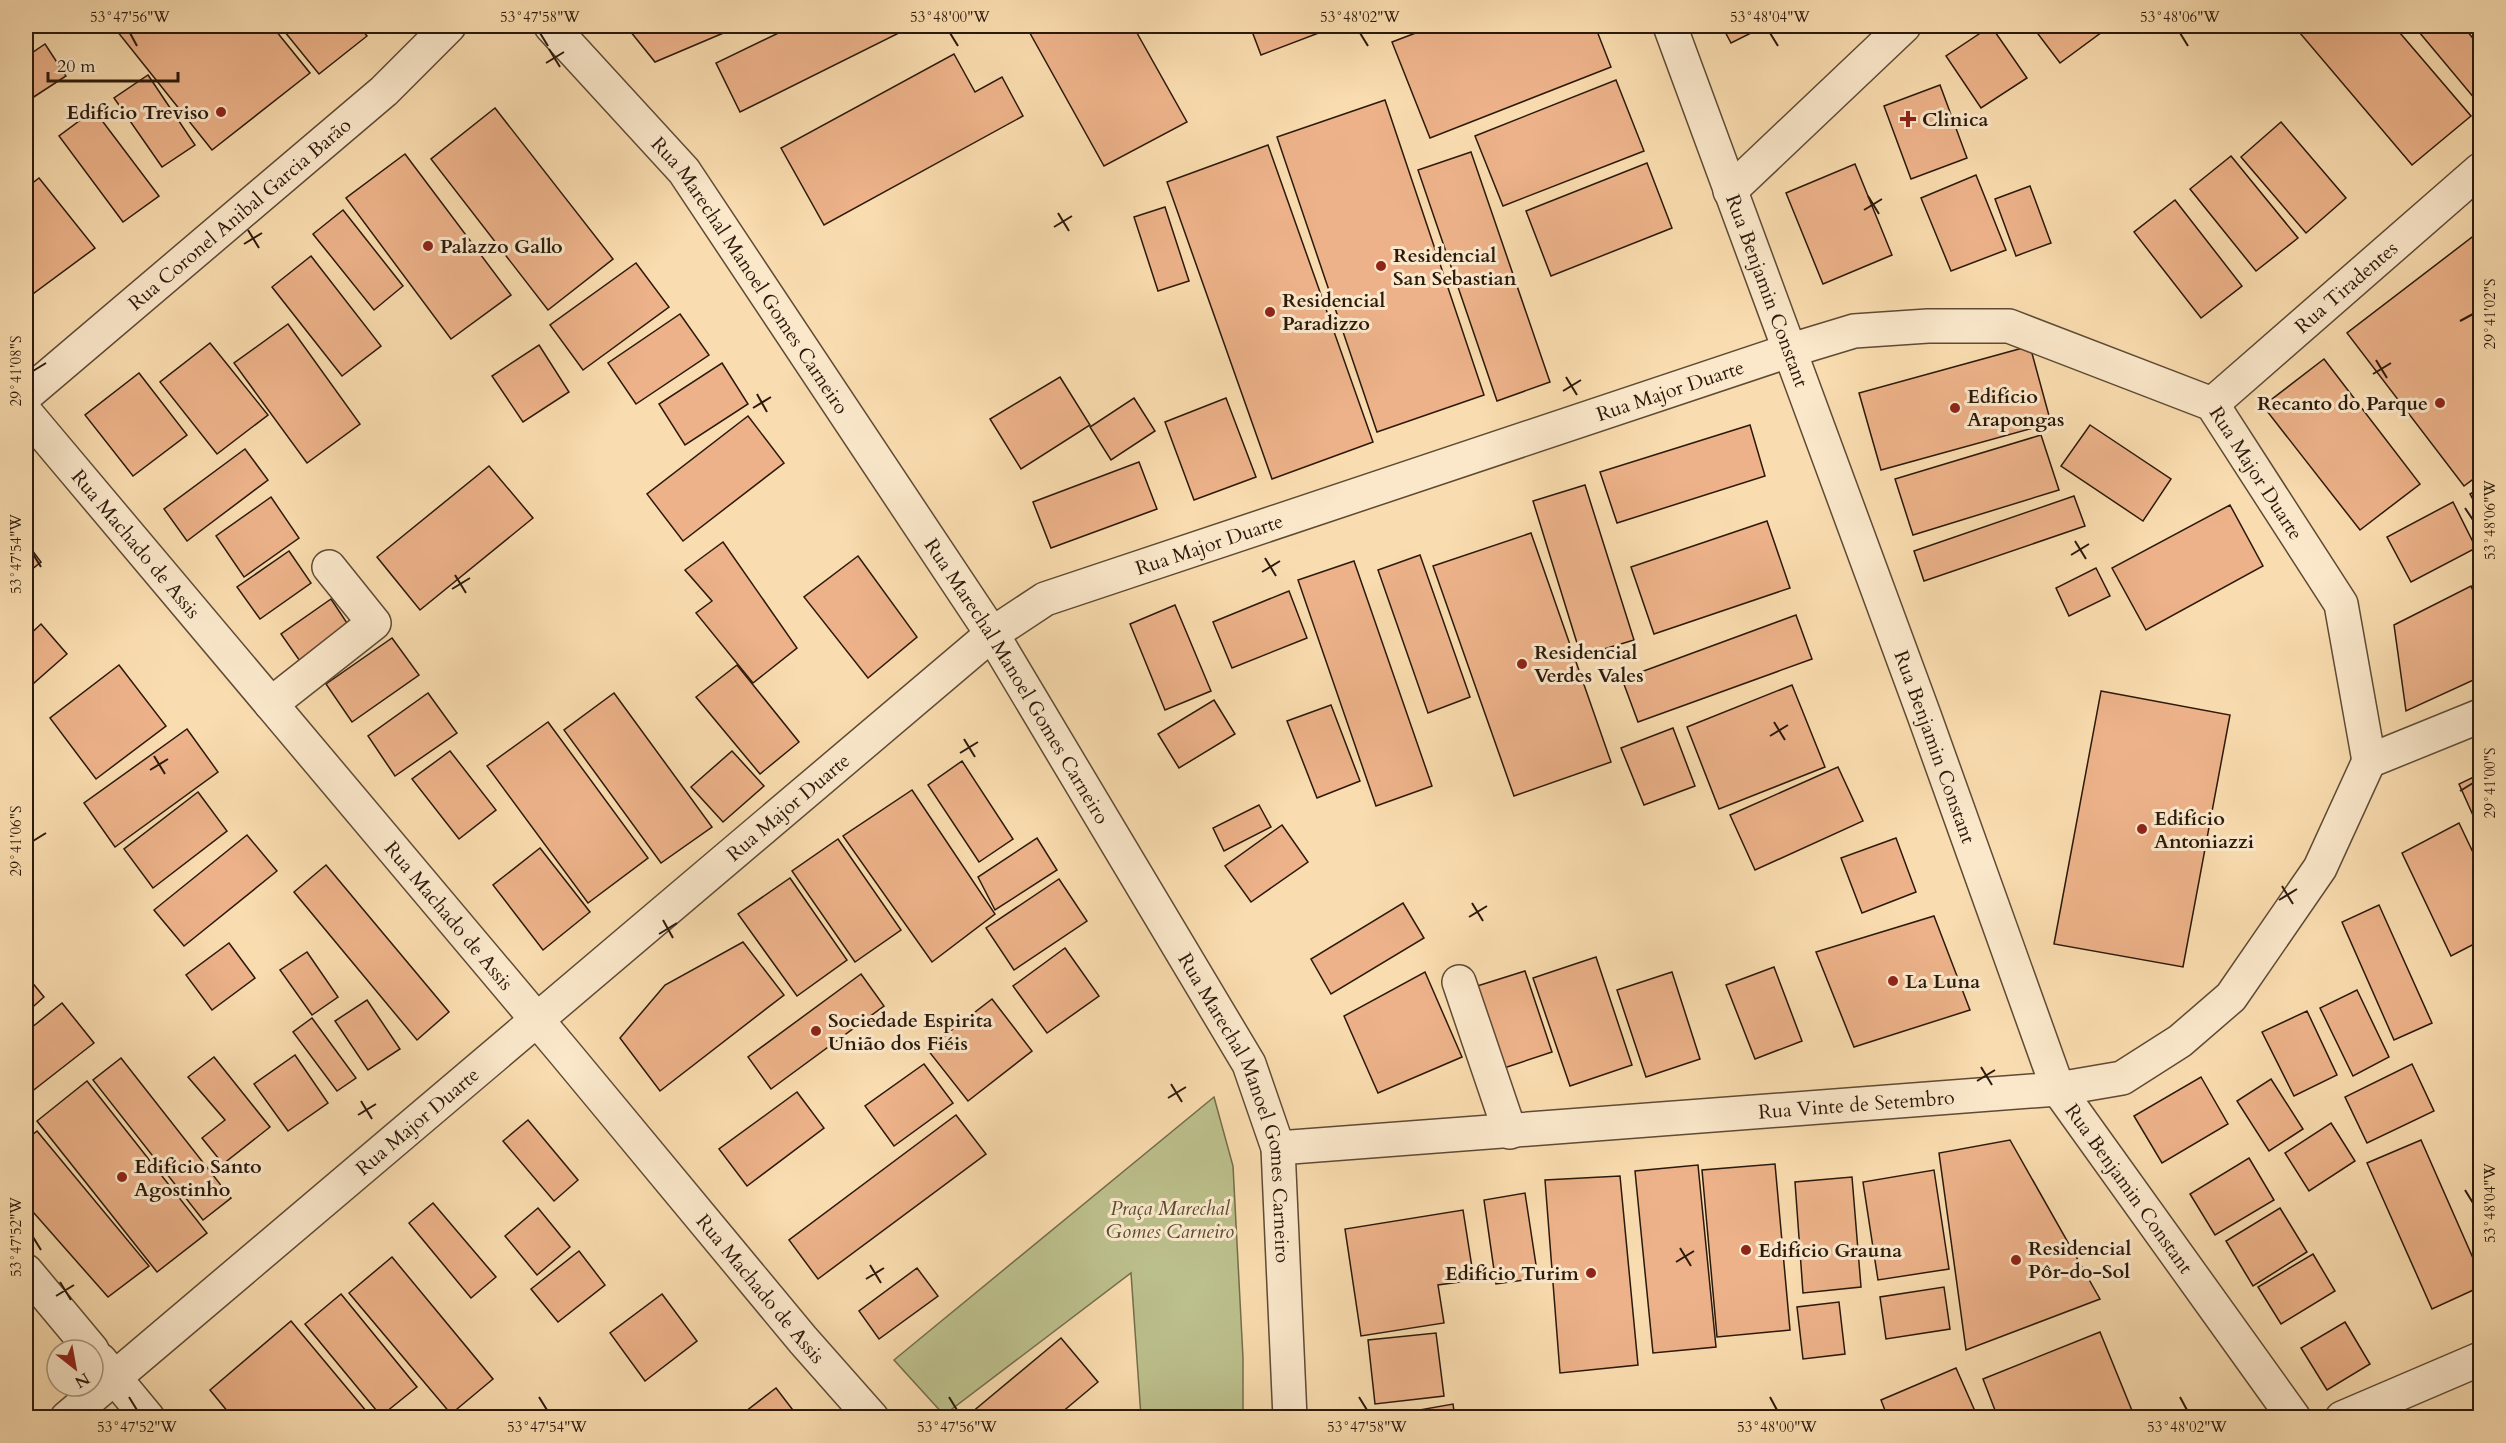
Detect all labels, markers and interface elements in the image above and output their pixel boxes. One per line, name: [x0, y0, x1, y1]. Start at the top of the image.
text: 53°47'56"W: [90, 7, 170, 27]
text: 53°47'58"W: [500, 7, 580, 27]
text: 53°48'00"W: [910, 7, 990, 27]
text: 53°48'02"W: [1320, 7, 1400, 27]
text: 53°48'04"W: [1730, 7, 1810, 27]
text: 53°48'06"W: [2140, 7, 2220, 27]
scale bar: [48, 45, 178, 83]
text: 20 m: [57, 54, 96, 79]
place label: Edifício Treviso: [66, 99, 209, 126]
marker: Edifício Treviso: [214, 105, 228, 119]
place label: Clinica: [1922, 106, 1989, 133]
marker: Clinica: [1899, 110, 1917, 128]
street label: Rua Coronel Anibal Garcia Barão: [122, 112, 357, 317]
street label: Rua Marechal Manoel Gomes Carneiro: [645, 131, 855, 420]
street label: Rua Benjamin Constant: [1719, 191, 1815, 391]
place label: Palazzo Gallo: [440, 233, 563, 260]
street label: Rua Tiradentes: [2289, 235, 2404, 340]
marker: Palazzo Gallo: [421, 239, 435, 253]
place label: Residencial San Sebastian: [1393, 242, 1517, 292]
marker: Residencial San Sebastian: [1374, 259, 1388, 273]
text: 29°41'02"S: [2480, 279, 2500, 349]
place label: Residencial Paradizzo: [1282, 287, 1385, 337]
marker: Residencial Paradizzo: [1263, 305, 1277, 319]
text: 29°41'08"S: [6, 336, 26, 406]
street label: Rua Major Duarte: [1593, 354, 1748, 428]
place label: Edifício Arapongas: [1967, 383, 2064, 433]
place label: Recanto do Parque: [2257, 390, 2428, 417]
marker: Recanto do Parque: [2433, 396, 2447, 410]
marker: Edifício Arapongas: [1948, 401, 1962, 415]
street label: Rua Major Duarte: [2203, 401, 2309, 545]
street label: Rua Machado de Assis: [65, 464, 206, 624]
text: 53°48'06"W: [2480, 480, 2500, 560]
street label: Rua Major Duarte: [1132, 508, 1287, 582]
text: 53°47'54"W: [6, 514, 26, 594]
street label: Rua Marechal Manoel Gomes Carneiro: [918, 533, 1116, 829]
place label: Residencial Verdes Vales: [1534, 639, 1644, 689]
street label: Rua Benjamin Constant: [1887, 647, 1982, 848]
marker: Residencial Verdes Vales: [1515, 657, 1529, 671]
street label: Rua Major Duarte: [721, 747, 856, 867]
text: 29°41'00"S: [2480, 748, 2500, 818]
place label: Edifício Antoniazzi: [2154, 805, 2254, 855]
text: 29°41'06"S: [6, 806, 26, 876]
marker: Edifício Antoniazzi: [2135, 822, 2149, 836]
street label: Rua Machado de Assis: [378, 836, 519, 996]
street label: Rua Marechal Manoel Gomes Carneiro: [1172, 948, 1296, 1264]
place label: La Luna: [1905, 968, 1980, 995]
marker: La Luna: [1886, 974, 1900, 988]
place label: Sociedade Espirita União dos Fiéis: [828, 1007, 993, 1057]
marker: Sociedade Espirita União dos Fiéis: [809, 1024, 823, 1038]
street label: Rua Major Duarte: [350, 1061, 485, 1182]
street label: Rua Vinte de Setembro: [1757, 1084, 1956, 1126]
street label: Rua Benjamin Constant: [2059, 1098, 2200, 1280]
place label: Edifício Santo Agostinho: [134, 1153, 262, 1203]
text: 53°48'04"W: [2480, 1163, 2500, 1243]
marker: Edifício Santo Agostinho: [115, 1170, 129, 1184]
park label: Praça Marechal Gomes Carneiro: [1106, 1195, 1234, 1245]
text: 53°47'52"W: [6, 1197, 26, 1277]
street label: Rua Machado de Assis: [690, 1208, 831, 1369]
place label: Residencial Pôr-do-Sol: [2028, 1235, 2131, 1285]
place label: Edifício Grauna: [1758, 1237, 1902, 1264]
marker: Edifício Grauna: [1739, 1243, 1753, 1257]
marker: Residencial Pôr-do-Sol: [2009, 1253, 2023, 1267]
place label: Edifício Turim: [1445, 1260, 1580, 1287]
marker: Edifício Turim: [1584, 1266, 1598, 1280]
north arrow: [45, 1338, 105, 1398]
text: N: [70, 1367, 94, 1393]
text: 53°47'52"W: [97, 1417, 177, 1437]
text: 53°47'54"W: [507, 1417, 587, 1437]
text: 53°47'56"W: [917, 1417, 997, 1437]
text: 53°47'58"W: [1327, 1417, 1407, 1437]
text: 53°48'00"W: [1737, 1417, 1817, 1437]
text: 53°48'02"W: [2147, 1417, 2227, 1437]

